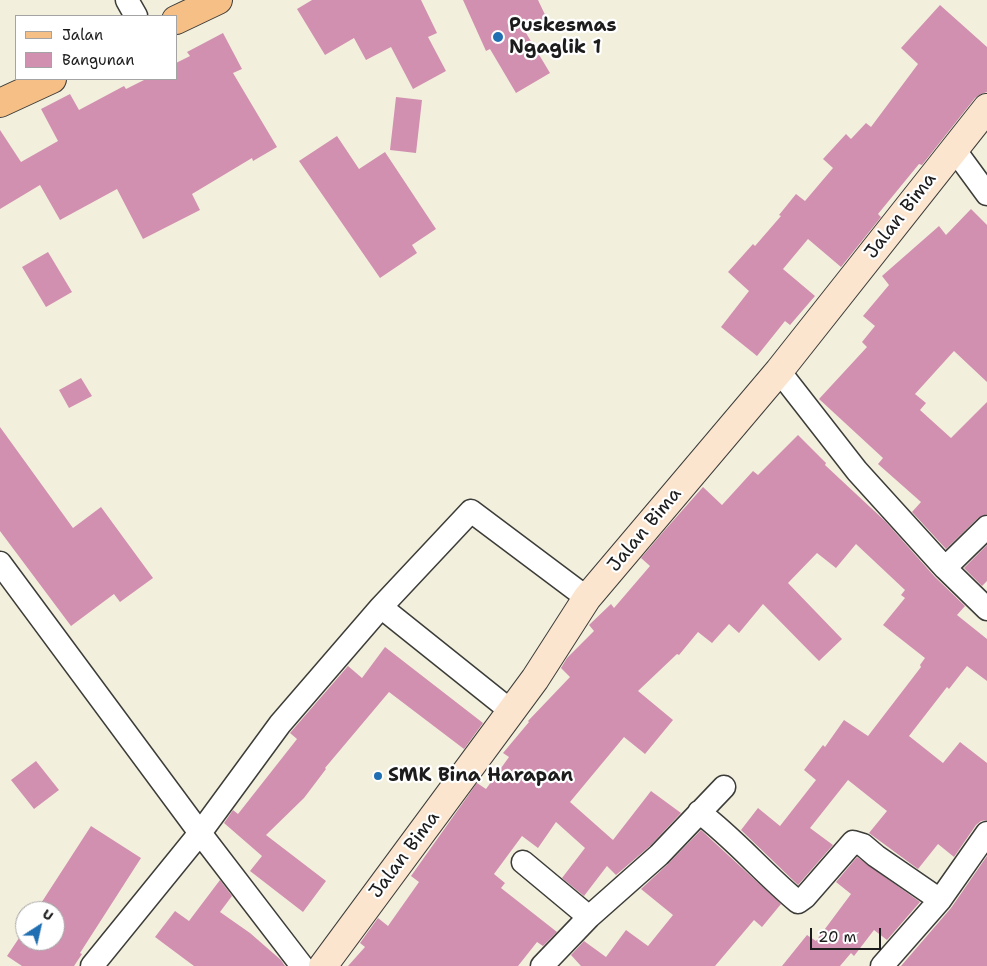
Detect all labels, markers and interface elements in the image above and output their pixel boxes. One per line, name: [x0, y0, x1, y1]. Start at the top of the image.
legend: [15, 15, 178, 80]
place label: Puskesmas Ngaglik 1: [509, 15, 616, 59]
text: Jalan: [62, 25, 103, 45]
marker: Puskesmas Ngaglik 1: [491, 30, 505, 44]
text: Bangunan: [62, 50, 134, 70]
street label: Jalan Bima: [860, 168, 942, 264]
street label: Jalan Bima: [603, 483, 687, 577]
place label: SMK Bina Harapan: [388, 765, 573, 787]
marker: SMK Bina Harapan: [372, 770, 384, 782]
street label: Jalan Bima: [365, 807, 445, 903]
north arrow: [15, 901, 65, 951]
text: U: [39, 904, 57, 925]
scale bar: [812, 918, 883, 950]
text: 20 m: [818, 927, 857, 947]

